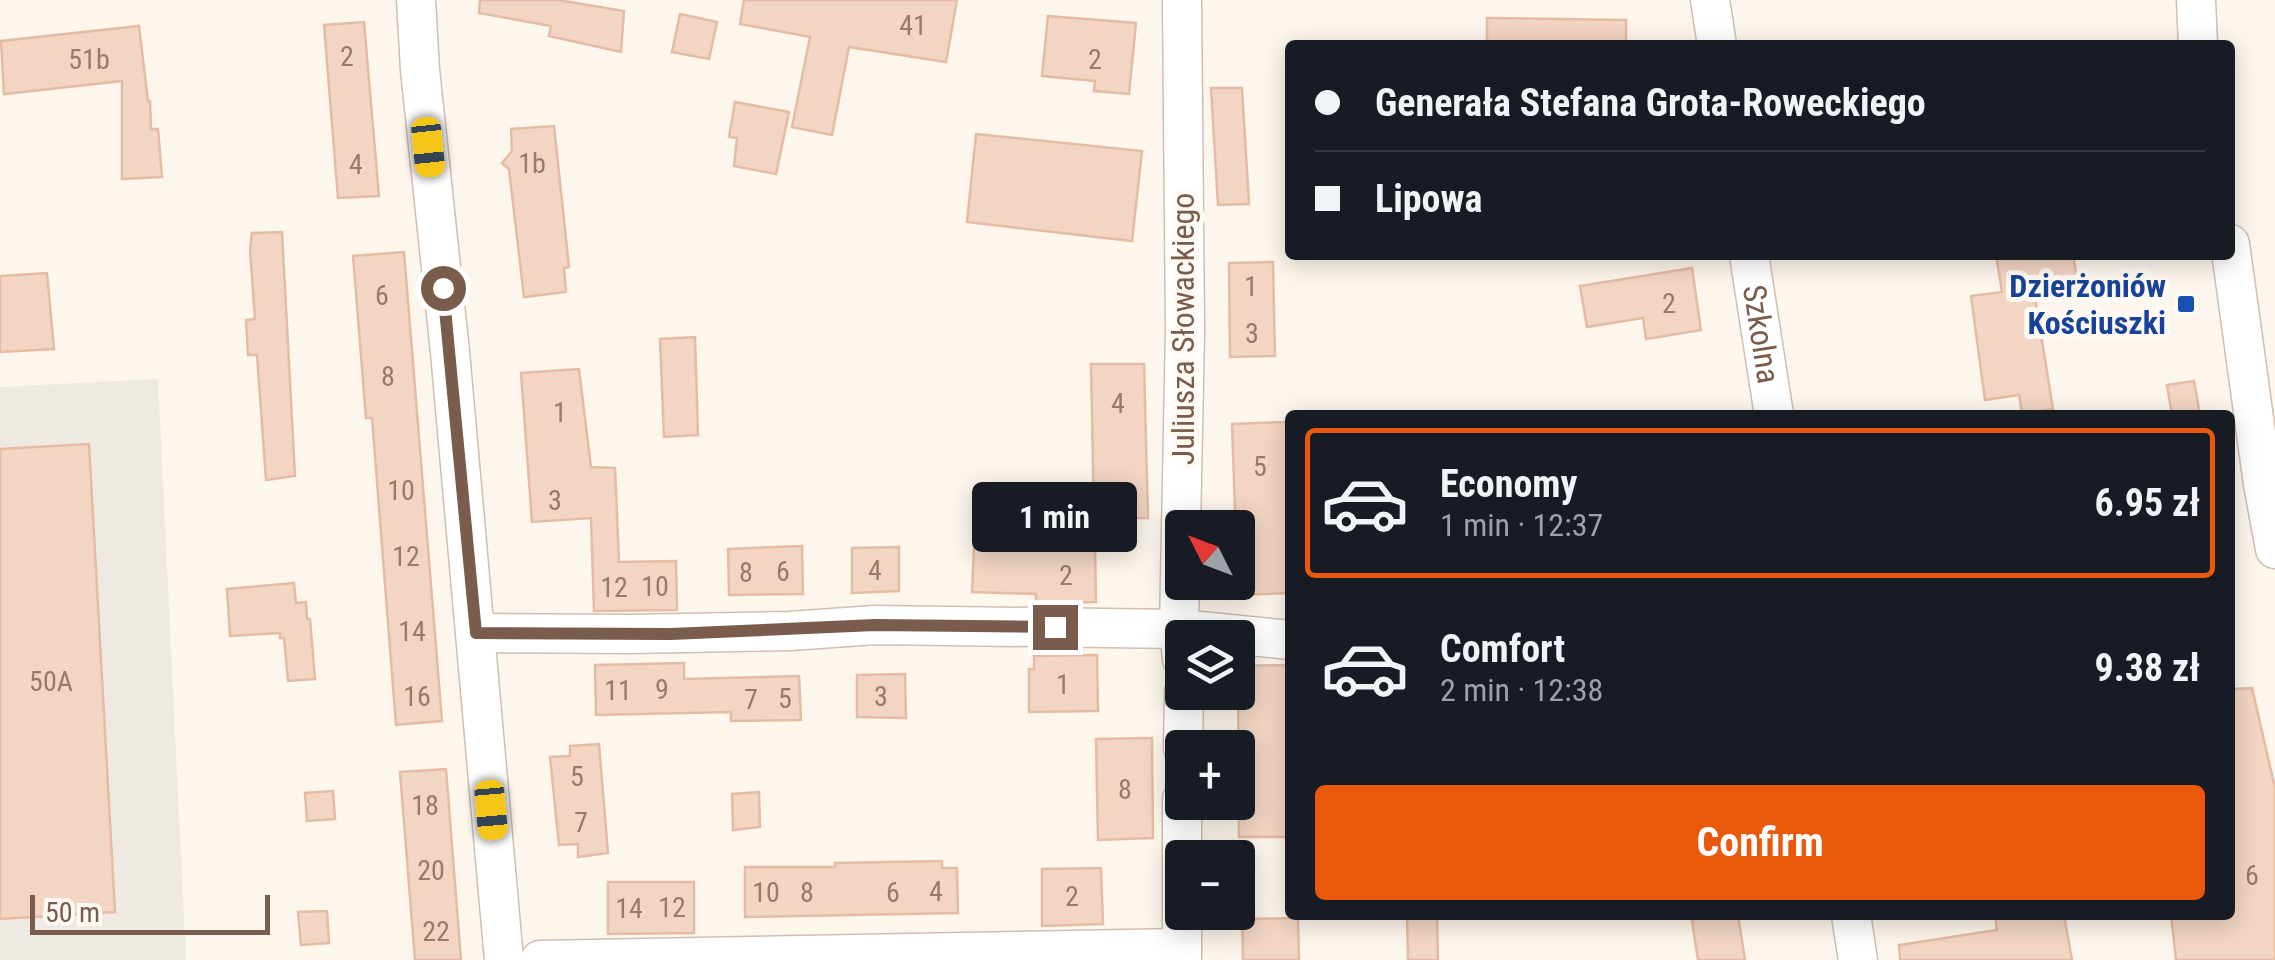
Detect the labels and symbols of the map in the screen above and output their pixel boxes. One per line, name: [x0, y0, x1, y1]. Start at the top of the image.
house number: 41: [899, 9, 927, 42]
house number: 2: [340, 40, 354, 73]
house number: 51b: [68, 43, 110, 76]
house number: 2: [1088, 43, 1102, 76]
car: [410, 116, 446, 178]
house number: 1b: [518, 147, 546, 180]
house number: 4: [349, 148, 363, 181]
street label: Juliusza Słowackiego: [1164, 193, 1202, 465]
route start: [421, 266, 466, 311]
place label: Dzierżoniów Kościuszki: [2009, 267, 2166, 342]
house number: 1: [1244, 270, 1258, 303]
house number: 6: [375, 279, 389, 312]
street label: Szkolna: [1735, 282, 1788, 386]
house number: 2: [1662, 287, 1676, 320]
marker: Dzierżoniów Kościuszki: [2175, 293, 2197, 315]
house number: 3: [1245, 317, 1259, 350]
house number: 8: [381, 360, 395, 393]
house number: 4: [1111, 387, 1125, 420]
house number: 1: [553, 396, 567, 429]
house number: 5: [1253, 450, 1267, 483]
house number: 10: [387, 474, 415, 507]
callout: 1 min: [972, 482, 1138, 552]
house number: 3: [548, 484, 562, 517]
north arrow: [1165, 510, 1255, 600]
house number: 12: [392, 540, 420, 573]
house number: 4: [868, 554, 882, 587]
house number: 6: [776, 555, 790, 588]
house number: 8: [739, 556, 753, 589]
house number: 2: [1059, 559, 1073, 592]
house number: 10: [641, 570, 669, 603]
house number: 12: [600, 571, 628, 604]
route end: [1033, 605, 1078, 650]
house number: 14: [398, 615, 426, 648]
house number: 50A: [29, 665, 73, 698]
house number: 1: [1056, 668, 1070, 701]
house number: 9: [655, 673, 669, 706]
house number: 11: [604, 674, 632, 707]
house number: 16: [403, 680, 431, 713]
house number: 3: [874, 680, 888, 713]
house number: 5: [778, 682, 792, 715]
house number: 7: [744, 683, 758, 716]
house number: 5: [570, 760, 584, 793]
house number: 8: [1118, 773, 1132, 806]
car: [473, 779, 509, 841]
house number: 18: [411, 789, 439, 822]
house number: 7: [574, 806, 588, 839]
house number: 20: [417, 854, 445, 887]
house number: 6: [2245, 859, 2259, 892]
house number: 4: [929, 875, 943, 908]
house number: 10: [752, 876, 780, 909]
house number: 8: [800, 876, 814, 909]
house number: 6: [886, 876, 900, 909]
house number: 2: [1065, 880, 1079, 913]
scale bar: [30, 890, 270, 934]
house number: 12: [658, 891, 686, 924]
house number: 14: [615, 892, 643, 925]
house number: 22: [422, 915, 450, 948]

